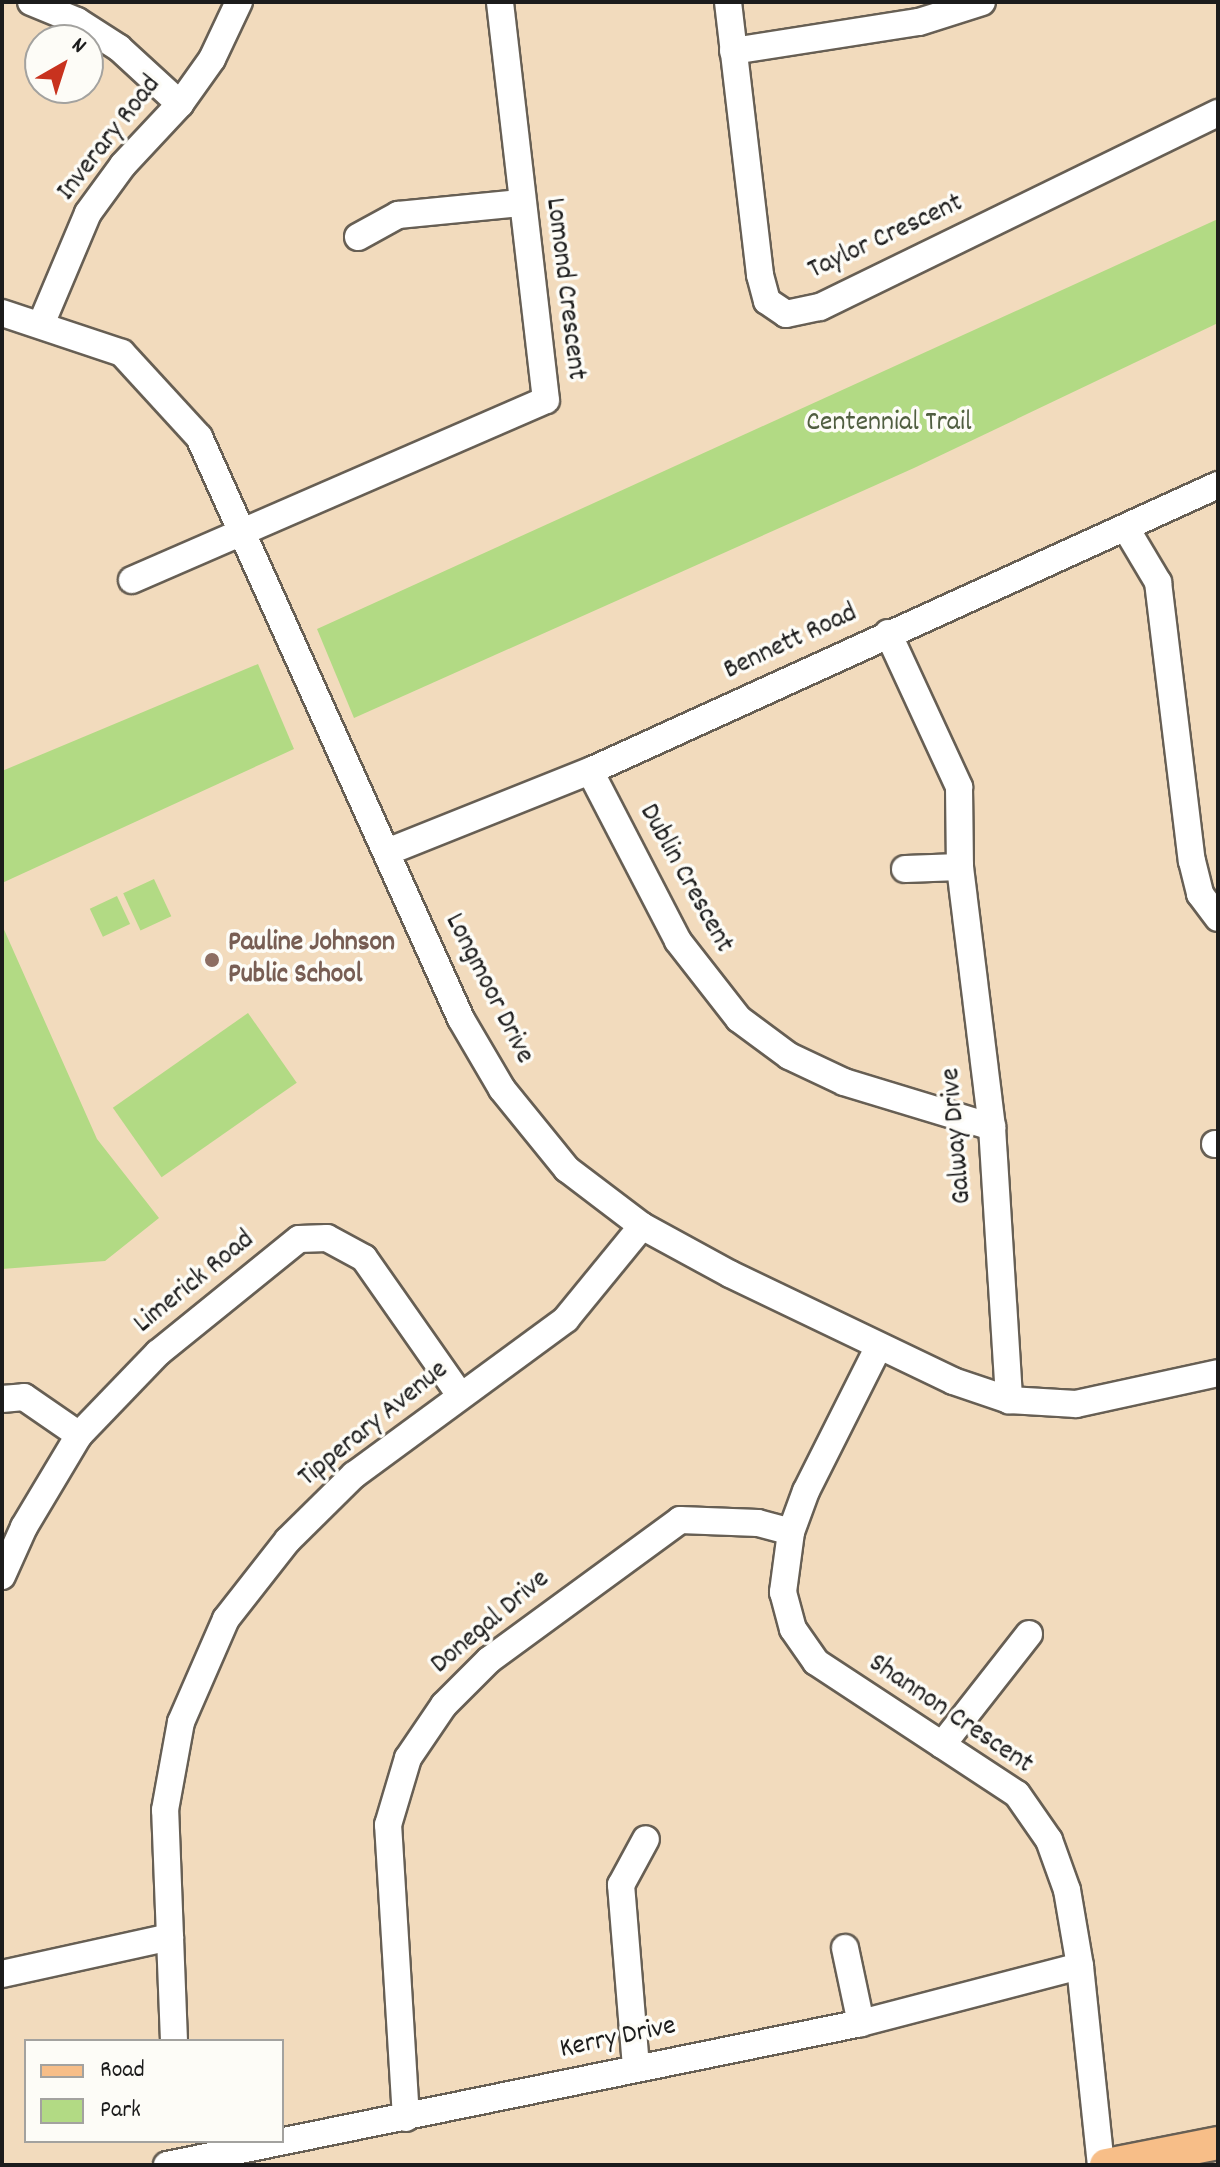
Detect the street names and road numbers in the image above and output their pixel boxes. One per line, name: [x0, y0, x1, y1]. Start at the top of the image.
street label: Inverary Road: [51, 70, 169, 208]
street label: Taylor Crescent: [803, 188, 969, 288]
street label: Lomond Crescent: [536, 196, 592, 382]
street label: Bennett Road: [719, 598, 863, 688]
street label: Dublin Crescent: [630, 799, 740, 959]
street label: Longmoor Drive: [436, 908, 540, 1070]
street label: Galway Drive: [935, 1066, 981, 1206]
street label: Limerick Road: [128, 1224, 262, 1342]
street label: Tipperary Avenue: [292, 1354, 456, 1496]
street label: Donegal Drive: [425, 1564, 557, 1682]
street label: Shannon Crescent: [861, 1648, 1039, 1782]
street label: Kerry Drive: [557, 2010, 679, 2068]

